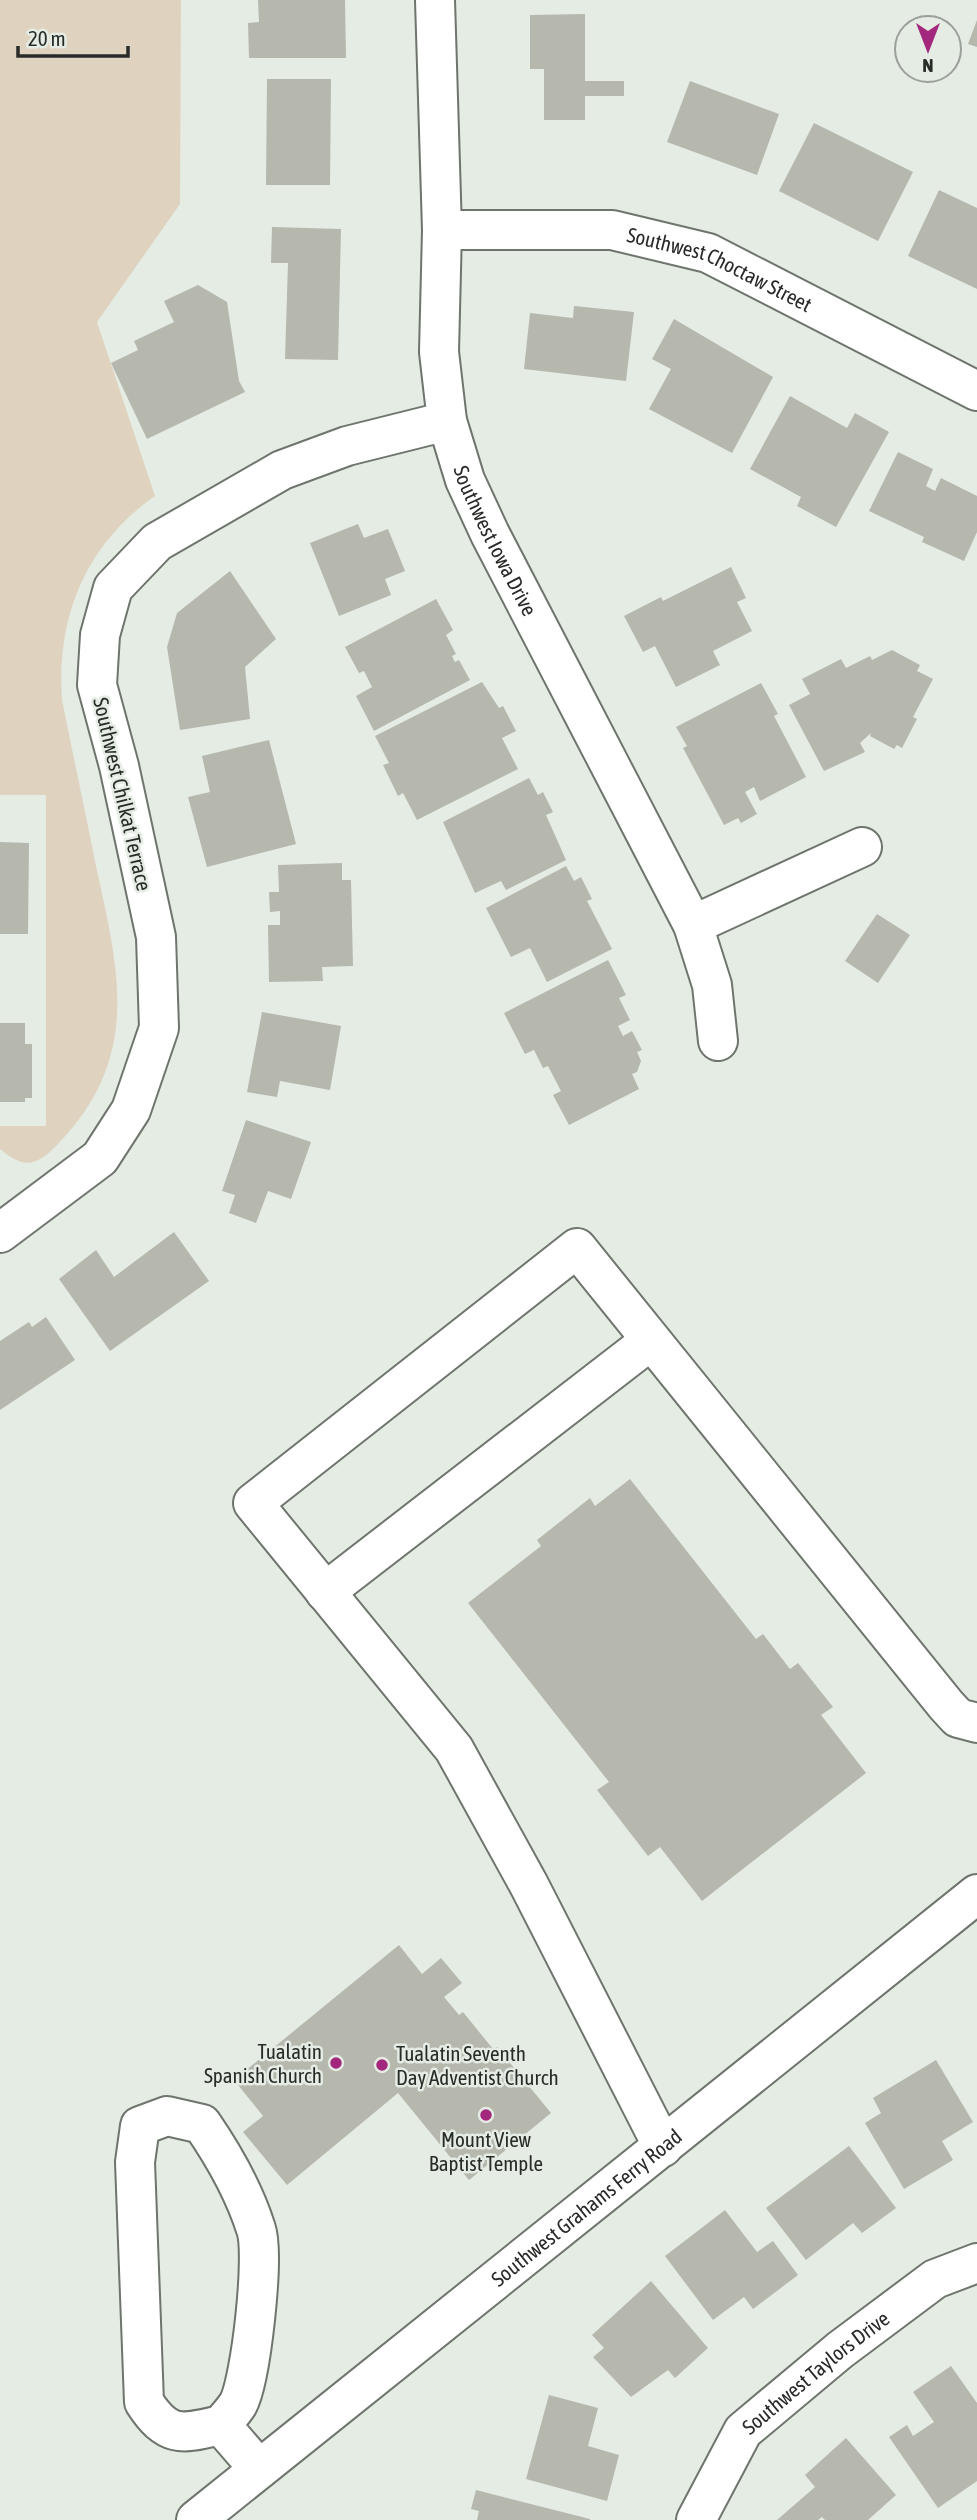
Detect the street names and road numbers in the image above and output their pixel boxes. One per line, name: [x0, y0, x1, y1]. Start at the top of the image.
street label: Southwest Choctaw Street: [625, 222, 816, 316]
street label: Southwest Iowa Drive: [449, 463, 542, 620]
street label: Southwest Chilkat Terrace: [89, 695, 157, 893]
street label: Southwest Grahams Ferry Road: [486, 2124, 686, 2291]
street label: Southwest Taylors Drive: [737, 2306, 894, 2439]

